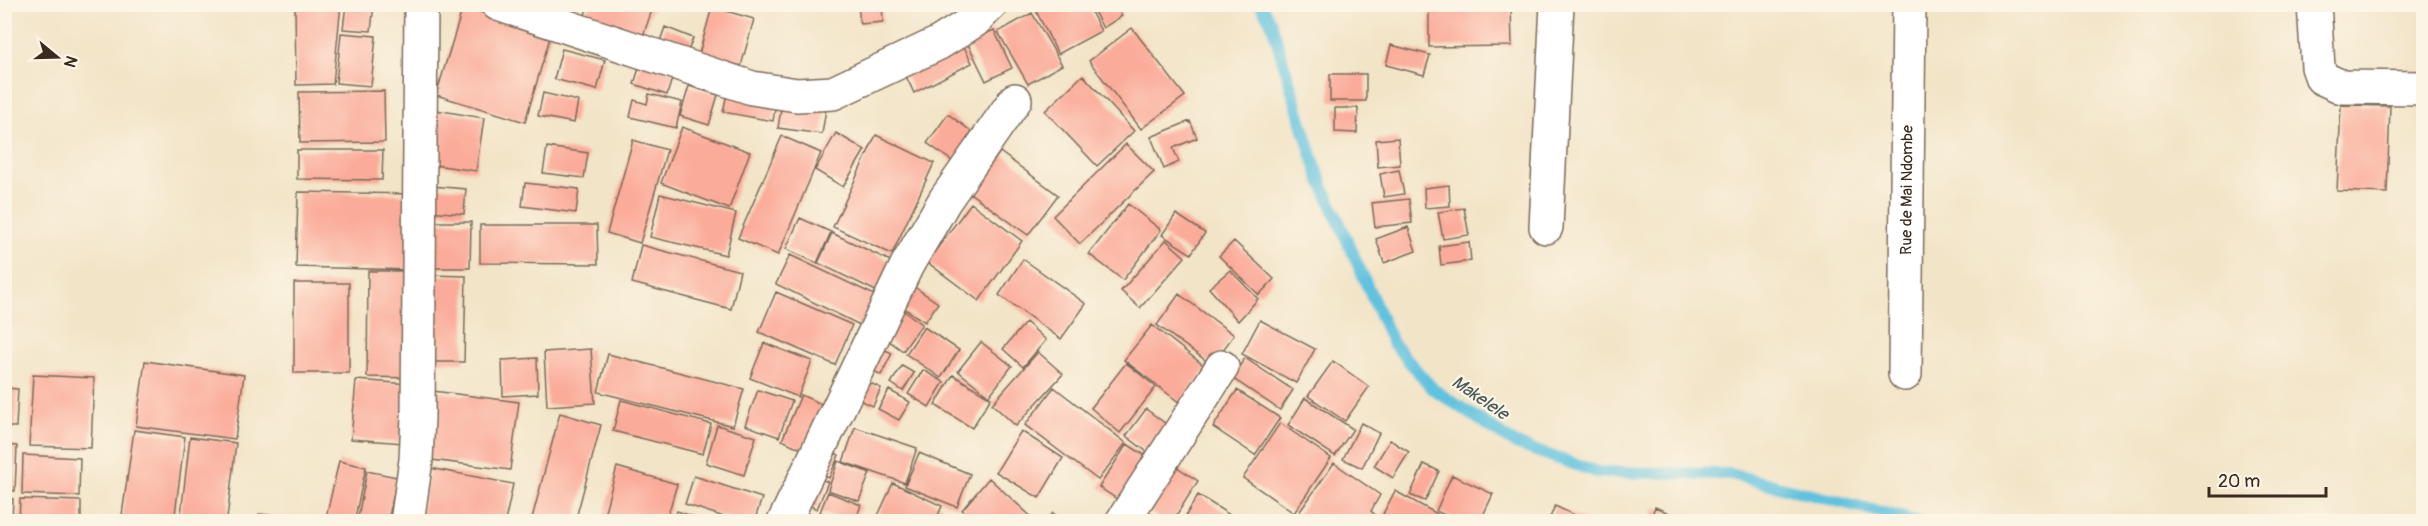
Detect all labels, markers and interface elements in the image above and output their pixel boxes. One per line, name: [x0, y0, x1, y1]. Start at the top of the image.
north arrow: [27, 27, 87, 87]
text: N: [59, 53, 81, 70]
street label: Rue de Mai Ndombe: [1896, 125, 1918, 255]
water label: Makelele: [1447, 371, 1515, 427]
scale bar: [2209, 460, 2326, 498]
text: 20 m: [2218, 470, 2260, 493]

